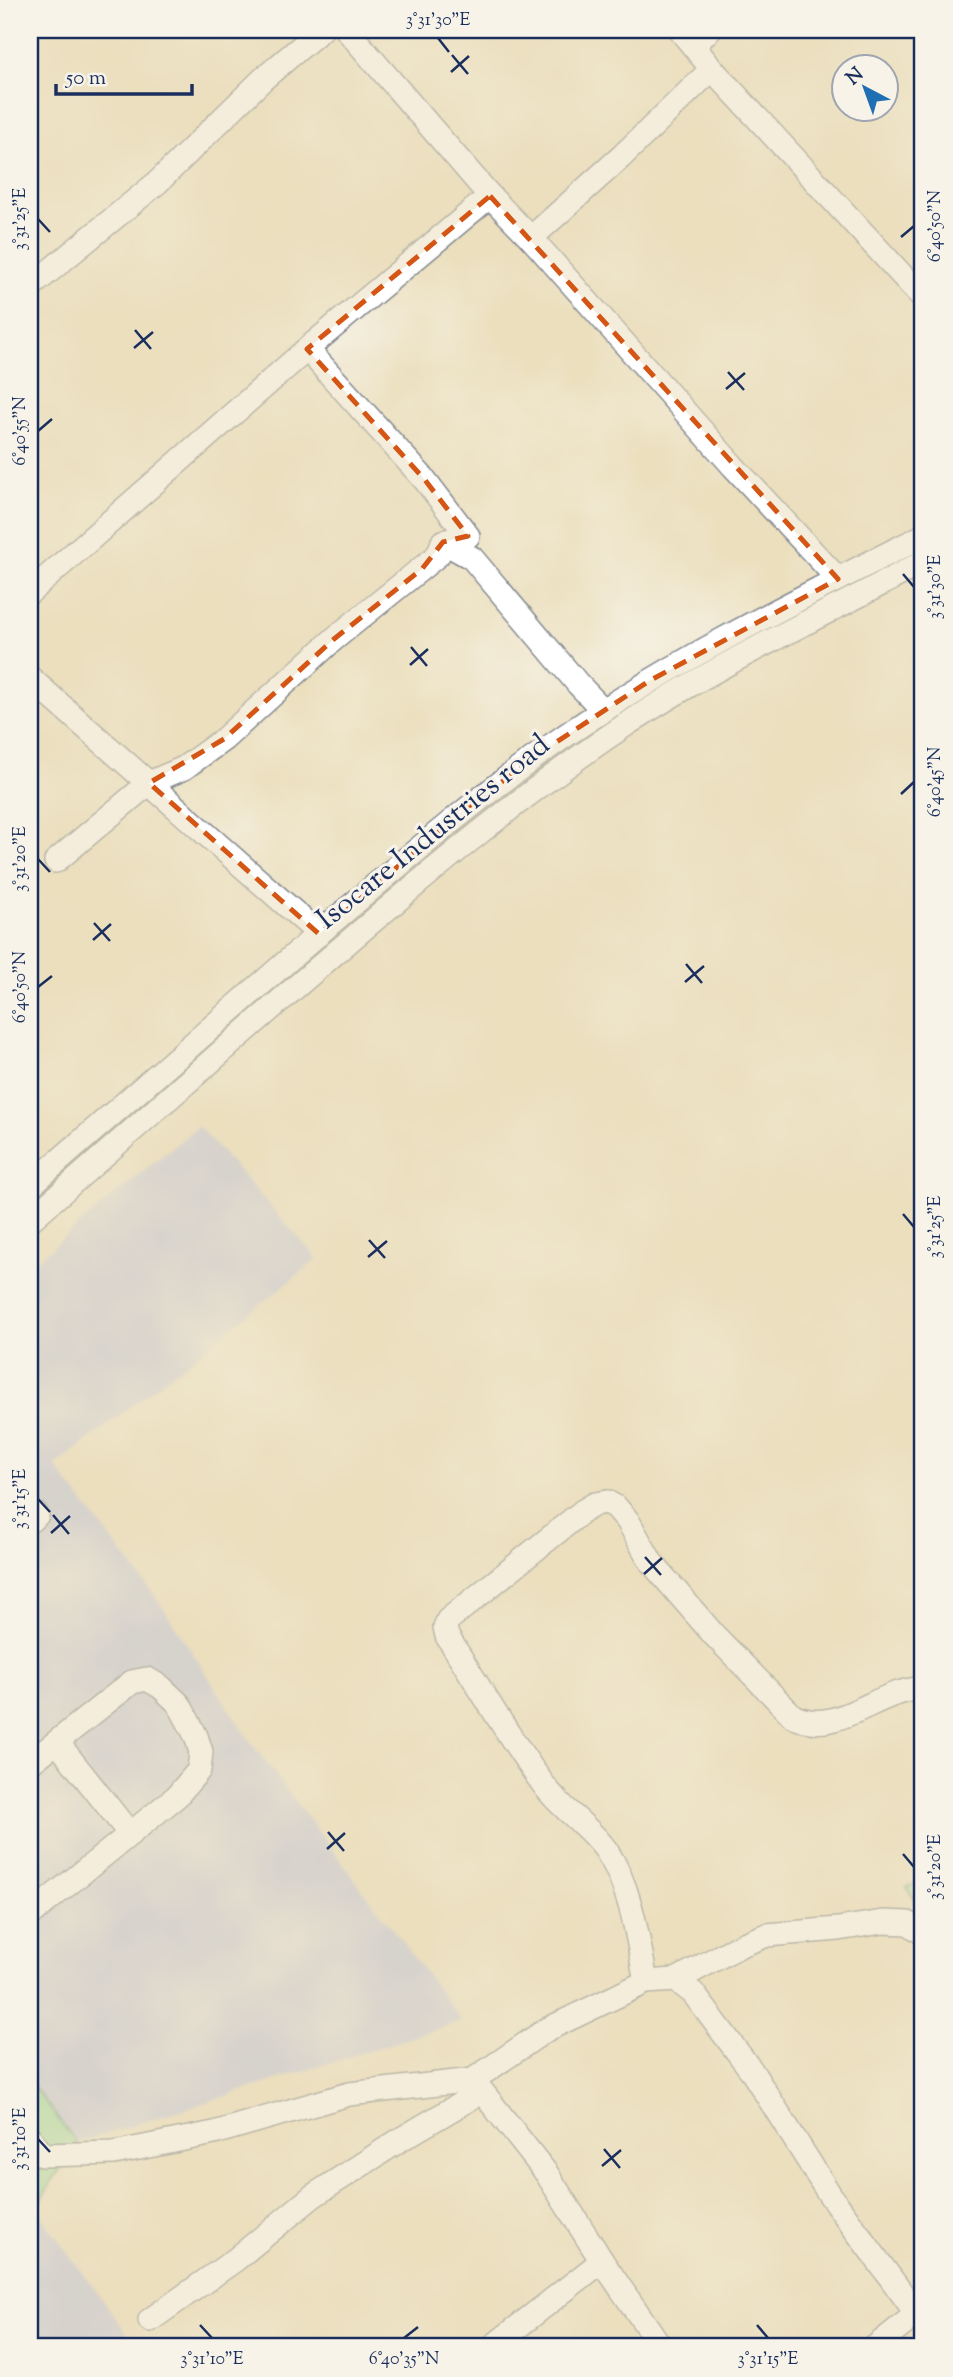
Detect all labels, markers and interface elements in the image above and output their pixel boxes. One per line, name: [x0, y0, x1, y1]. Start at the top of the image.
text: 3°31'30"E: [406, 8, 470, 34]
scale bar: [56, 52, 192, 96]
north arrow: [830, 52, 900, 122]
text: N: [841, 62, 870, 92]
text: 50 m: [65, 64, 106, 94]
text: 3°31'25"E: [8, 187, 34, 250]
text: 6°40'50"N: [923, 190, 949, 262]
text: 6°40'55"N: [8, 396, 34, 466]
text: 3°31'30"E: [923, 555, 949, 619]
street label: Isocare Industries road: [308, 725, 560, 941]
text: 6°40'45"N: [923, 747, 949, 817]
text: 3°31'20"E: [8, 826, 34, 892]
text: 6°40'50"N: [8, 951, 34, 1023]
text: 3°31'25"E: [923, 1195, 949, 1258]
text: 3°31'15"E: [8, 1468, 34, 1529]
text: 3°31'20"E: [923, 1834, 949, 1900]
text: 3°31'10"E: [8, 2107, 34, 2171]
text: 3°31'10"E: [180, 2347, 244, 2373]
text: 6°40'35"N: [369, 2347, 439, 2373]
text: 3°31'15"E: [738, 2347, 799, 2373]

